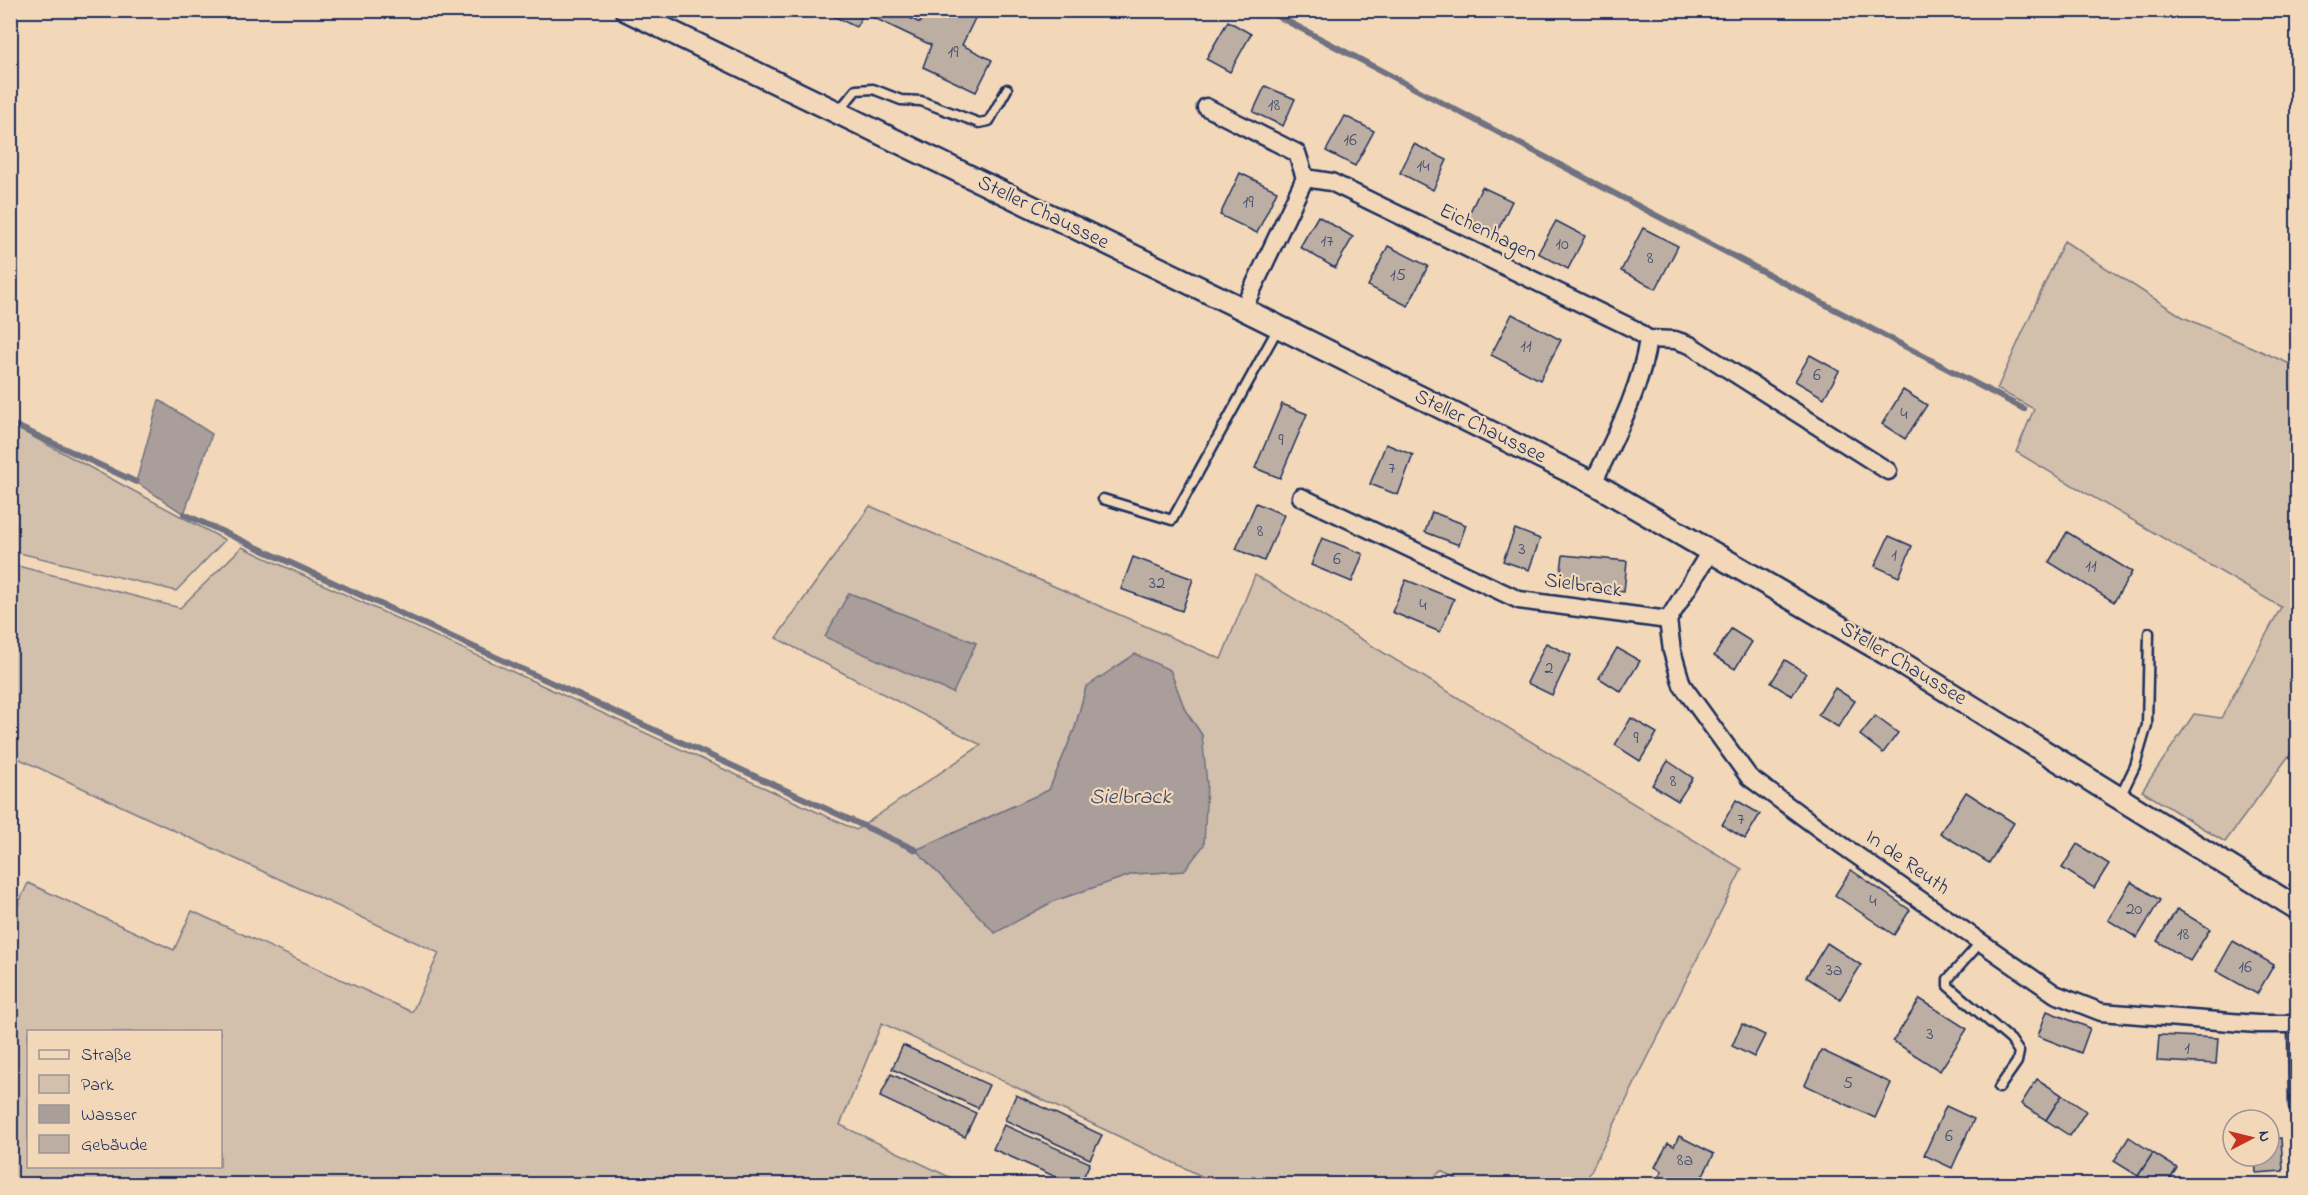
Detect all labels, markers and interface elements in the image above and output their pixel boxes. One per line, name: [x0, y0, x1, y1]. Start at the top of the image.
house number: 19: [947, 40, 959, 66]
house number: 18: [1268, 93, 1280, 119]
house number: 16: [1343, 128, 1357, 154]
house number: 14: [1416, 154, 1430, 180]
street label: Steller Chaussee: [972, 168, 1114, 258]
house number: 19: [1242, 190, 1254, 216]
street label: Eichenhagen: [1433, 196, 1542, 272]
house number: 17: [1320, 229, 1334, 255]
house number: 10: [1555, 232, 1569, 258]
house number: 8: [1647, 246, 1654, 272]
house number: 15: [1390, 263, 1406, 289]
house number: 11: [1520, 334, 1532, 360]
house number: 6: [1813, 363, 1821, 389]
street label: Steller Chaussee: [1409, 382, 1551, 472]
house number: 4: [1900, 402, 1908, 428]
house number: 9: [1278, 428, 1284, 454]
house number: 7: [1388, 456, 1396, 482]
house number: 8: [1257, 519, 1264, 545]
house number: 3: [1518, 537, 1526, 563]
house number: 1: [1891, 543, 1897, 569]
house number: 6: [1333, 547, 1341, 573]
house number: 11: [2085, 554, 2097, 580]
street label: Sielbrack: [1542, 566, 1624, 606]
house number: 32: [1149, 571, 1165, 597]
house number: 4: [1419, 593, 1427, 619]
street label: Steller Chaussee: [1834, 614, 1973, 714]
house number: 2: [1545, 656, 1554, 682]
house number: 9: [1633, 726, 1639, 752]
house number: 8: [1670, 769, 1677, 795]
water label: Sielbrack: [1089, 782, 1172, 814]
house number: 7: [1737, 807, 1745, 833]
street label: In de Reuth: [1859, 823, 1955, 903]
house number: 4: [1869, 889, 1877, 915]
house number: 20: [2126, 897, 2143, 923]
house number: 18: [2177, 922, 2189, 948]
house number: 16: [2238, 955, 2252, 981]
house number: 3a: [1825, 958, 1843, 984]
house number: 3: [1926, 1022, 1934, 1048]
legend: [27, 1030, 222, 1168]
house number: 1: [2184, 1036, 2190, 1062]
text: Straße: [81, 1043, 132, 1069]
house number: 5: [1843, 1071, 1853, 1097]
text: Park: [81, 1073, 114, 1099]
text: Wasser: [81, 1103, 137, 1129]
north arrow: [2221, 1108, 2281, 1168]
house number: 6: [1945, 1124, 1953, 1150]
text: N: [2251, 1130, 2276, 1143]
text: Gebäude: [81, 1133, 148, 1159]
house number: 8a: [1677, 1148, 1693, 1174]

